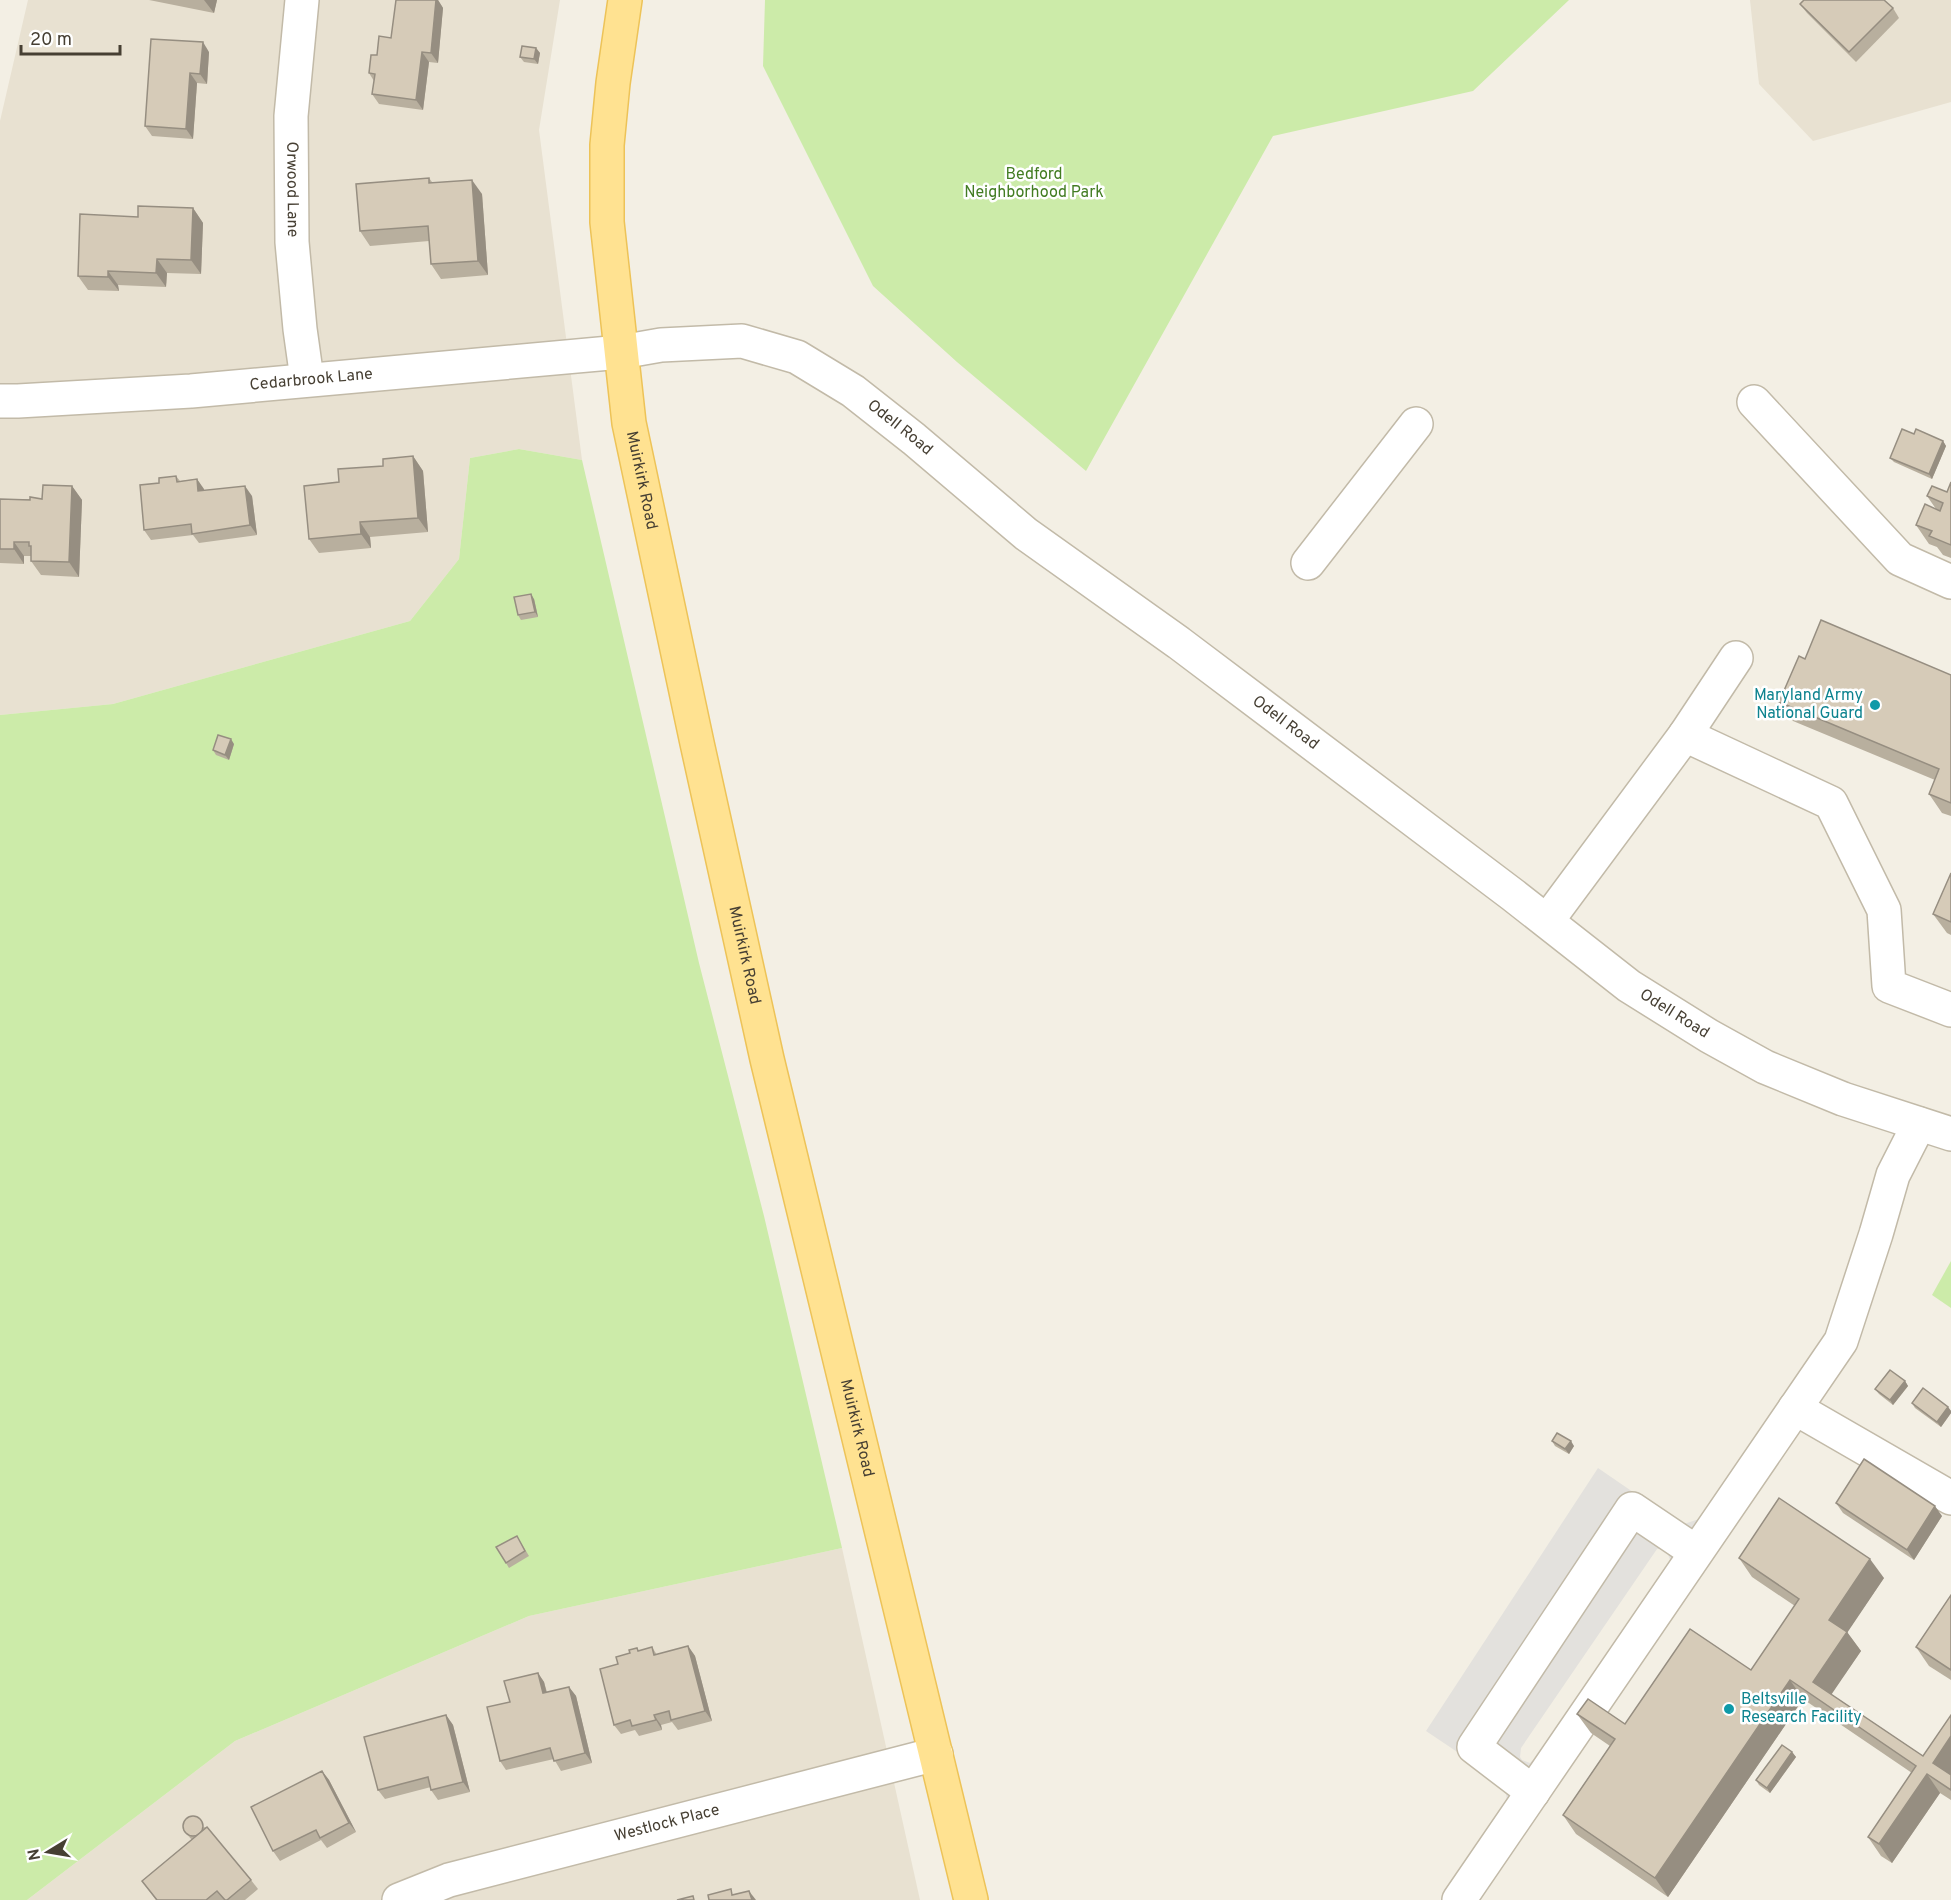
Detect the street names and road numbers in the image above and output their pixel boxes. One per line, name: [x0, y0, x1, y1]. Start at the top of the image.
street label: Orwood Lane: [281, 141, 302, 237]
street label: Cedarbrook Lane: [249, 365, 374, 396]
street label: Odell Road: [863, 396, 936, 460]
street label: Muirkirk Road: [621, 429, 661, 531]
street label: Odell Road: [1248, 692, 1323, 755]
street label: Muirkirk Road: [723, 904, 765, 1006]
street label: Odell Road: [1636, 985, 1713, 1043]
street label: Muirkirk Road: [835, 1377, 878, 1479]
street label: Westlock Place: [612, 1800, 722, 1847]

